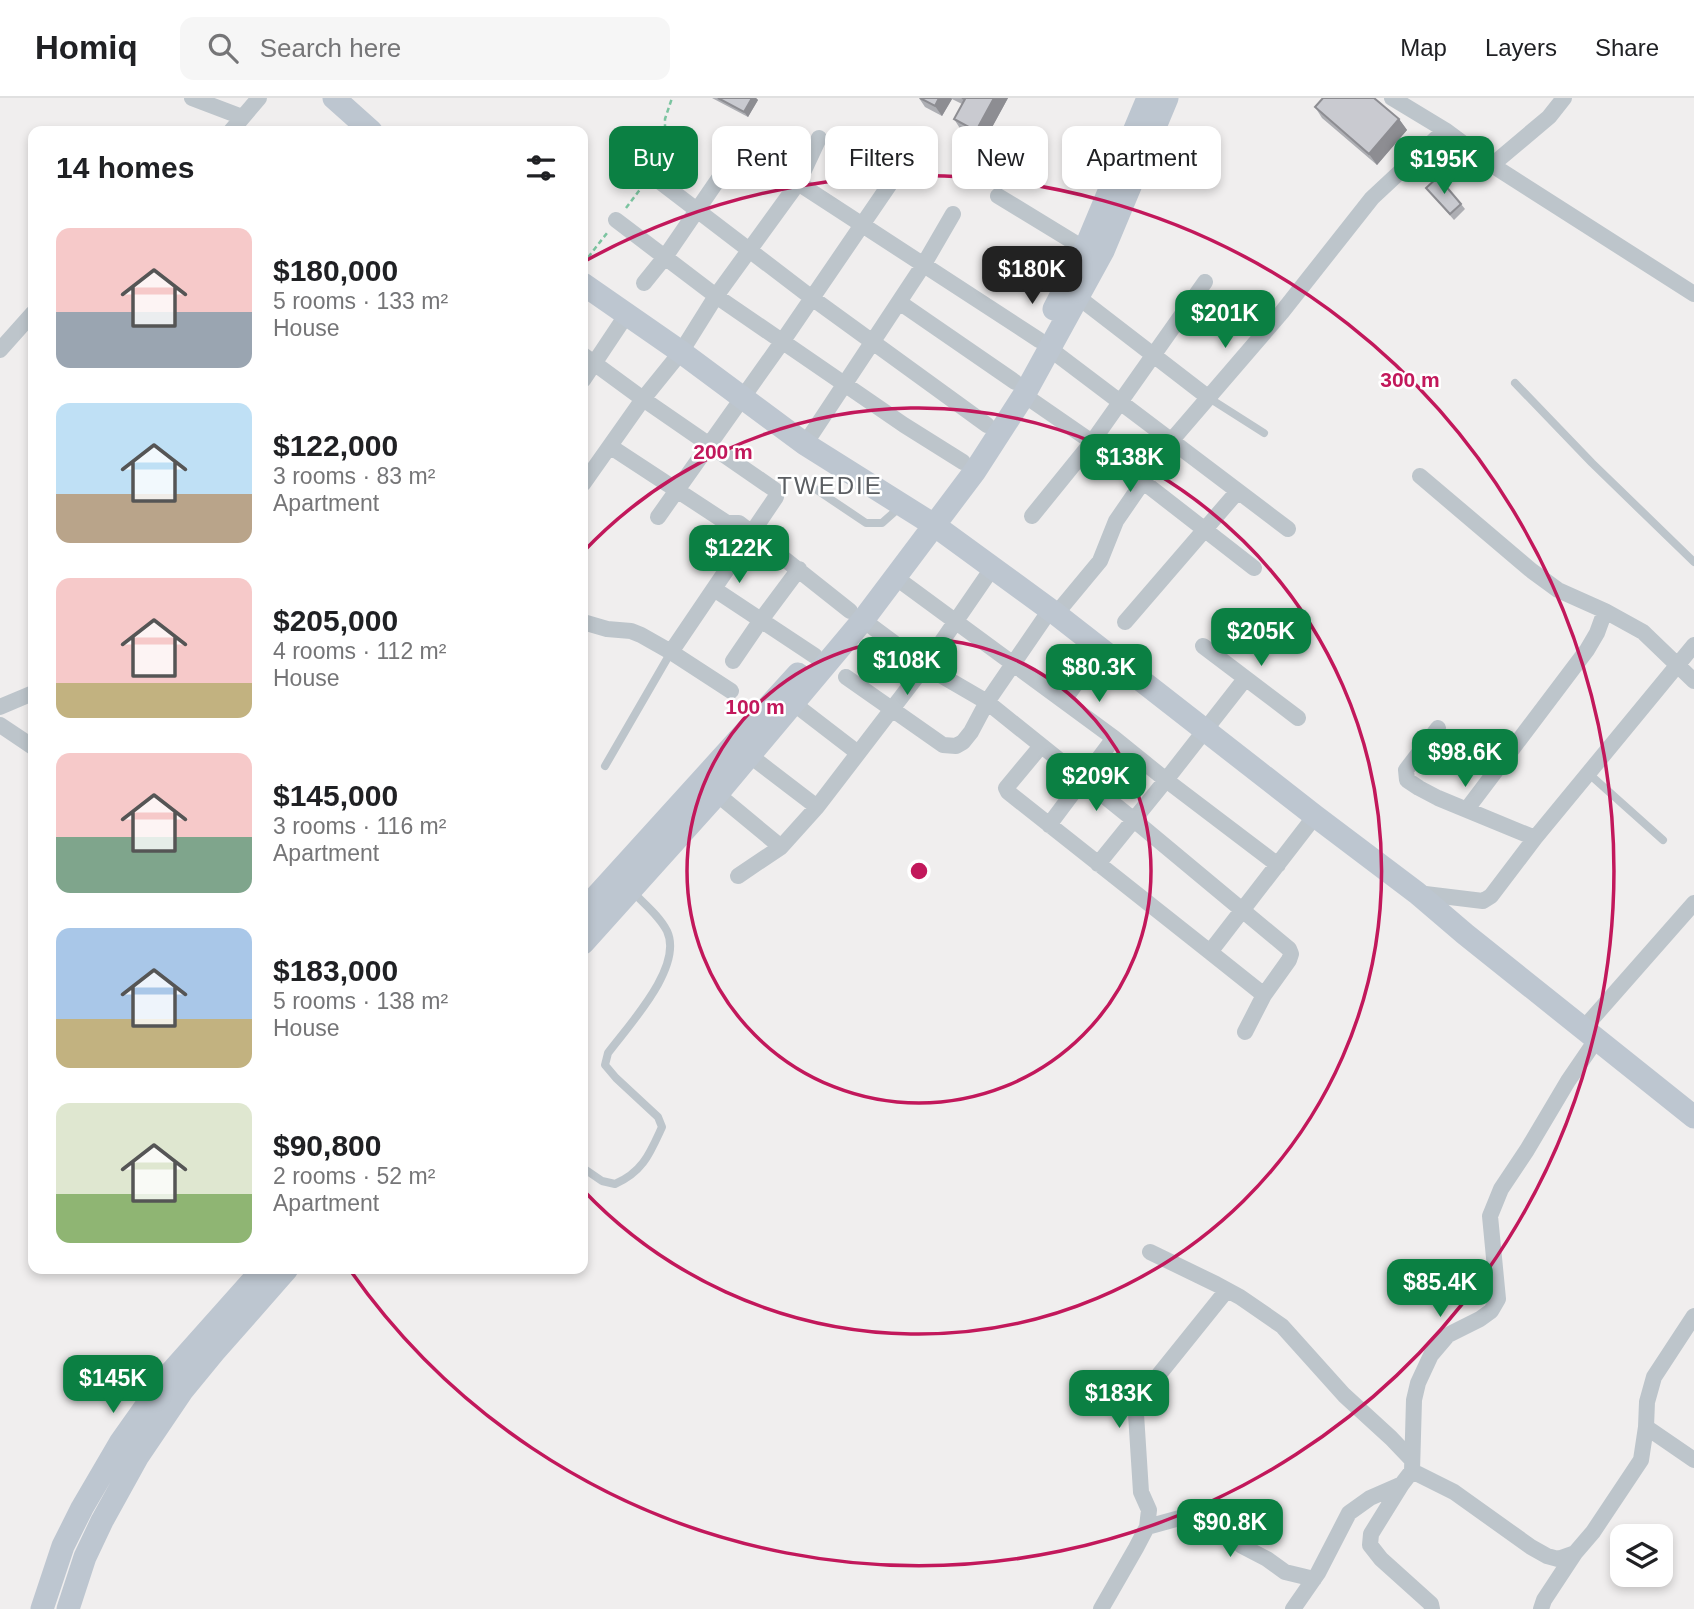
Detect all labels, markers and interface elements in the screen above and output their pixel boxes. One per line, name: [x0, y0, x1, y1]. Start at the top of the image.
search box: [180, 17, 670, 80]
text: Homiq: [35, 29, 138, 66]
icon: search: [204, 29, 242, 67]
text: Search here: [260, 33, 401, 63]
text: Map: [1400, 34, 1447, 61]
text: Layers: [1485, 34, 1557, 61]
text: Share: [1595, 34, 1659, 61]
chip: Buy: [609, 126, 698, 189]
chip: Rent: [712, 126, 811, 189]
chip: Filters: [825, 126, 938, 189]
chip: New: [952, 126, 1048, 189]
chip: Apartment: [1062, 126, 1221, 189]
pin: $195K: [1395, 136, 1493, 196]
text: $195K: [1410, 146, 1478, 172]
icon: filters: [522, 149, 560, 187]
text: 14 homes: [56, 151, 194, 184]
pin: $180K: [983, 246, 1081, 306]
text: $180,000: [273, 254, 398, 287]
icon: home: [112, 256, 196, 340]
text: $180K: [998, 256, 1066, 282]
text: 5 rooms · 133 m²: [273, 288, 448, 314]
pin: $201K: [1176, 290, 1274, 350]
text: $201K: [1191, 300, 1259, 326]
text: House: [273, 315, 339, 341]
text: 300 m: [1380, 368, 1440, 391]
text: $122,000: [273, 429, 398, 462]
icon: home: [112, 431, 196, 515]
pin: $138K: [1081, 434, 1179, 494]
text: 200 m: [693, 440, 753, 463]
text: $138K: [1096, 444, 1164, 470]
text: 3 rooms · 83 m²: [273, 463, 435, 489]
district label: TWEDIE: [777, 472, 883, 499]
text: Apartment: [273, 490, 379, 516]
pin: $122K: [690, 526, 788, 585]
text: $122K: [705, 535, 773, 561]
text: $205,000: [273, 604, 398, 637]
icon: home: [112, 606, 196, 690]
pin: $205K: [1212, 608, 1310, 668]
text: $205K: [1227, 618, 1295, 644]
text: 4 rooms · 112 m²: [273, 638, 446, 664]
pin: $108K: [858, 638, 956, 697]
pin: $80.3K: [1042, 644, 1156, 704]
text: $108K: [873, 647, 941, 673]
text: $80.3K: [1062, 654, 1136, 680]
text: House: [273, 665, 339, 691]
text: 100 m: [725, 695, 785, 718]
pin: $98.6K: [1408, 730, 1522, 789]
text: $98.6K: [1428, 739, 1502, 765]
pin: $209K: [1047, 754, 1145, 813]
text: $209K: [1062, 763, 1130, 789]
text: $145,000: [273, 779, 398, 812]
icon: home: [112, 781, 196, 865]
text: 3 rooms · 116 m²: [273, 813, 446, 839]
text: Apartment: [273, 840, 379, 866]
centre of rings: [907, 859, 931, 883]
text: $183,000: [273, 954, 398, 987]
icon: home: [112, 956, 196, 1040]
text: 5 rooms · 138 m²: [273, 988, 448, 1014]
text: House: [273, 1015, 339, 1041]
text: $90,800: [273, 1129, 381, 1162]
icon: home: [112, 1131, 196, 1215]
text: 2 rooms · 52 m²: [273, 1163, 435, 1189]
text: Apartment: [273, 1190, 379, 1216]
pin: $85.4K: [1383, 1260, 1497, 1319]
text: $85.4K: [1403, 1269, 1477, 1295]
pin: $145K: [64, 1356, 162, 1415]
text: $145K: [79, 1365, 147, 1391]
pin: $183K: [1070, 1370, 1168, 1430]
text: $183K: [1085, 1380, 1153, 1406]
pin: $90.8K: [1173, 1500, 1287, 1559]
text: $90.8K: [1193, 1509, 1267, 1535]
map controls: [1610, 1524, 1673, 1587]
button: layers: [1610, 1524, 1673, 1587]

